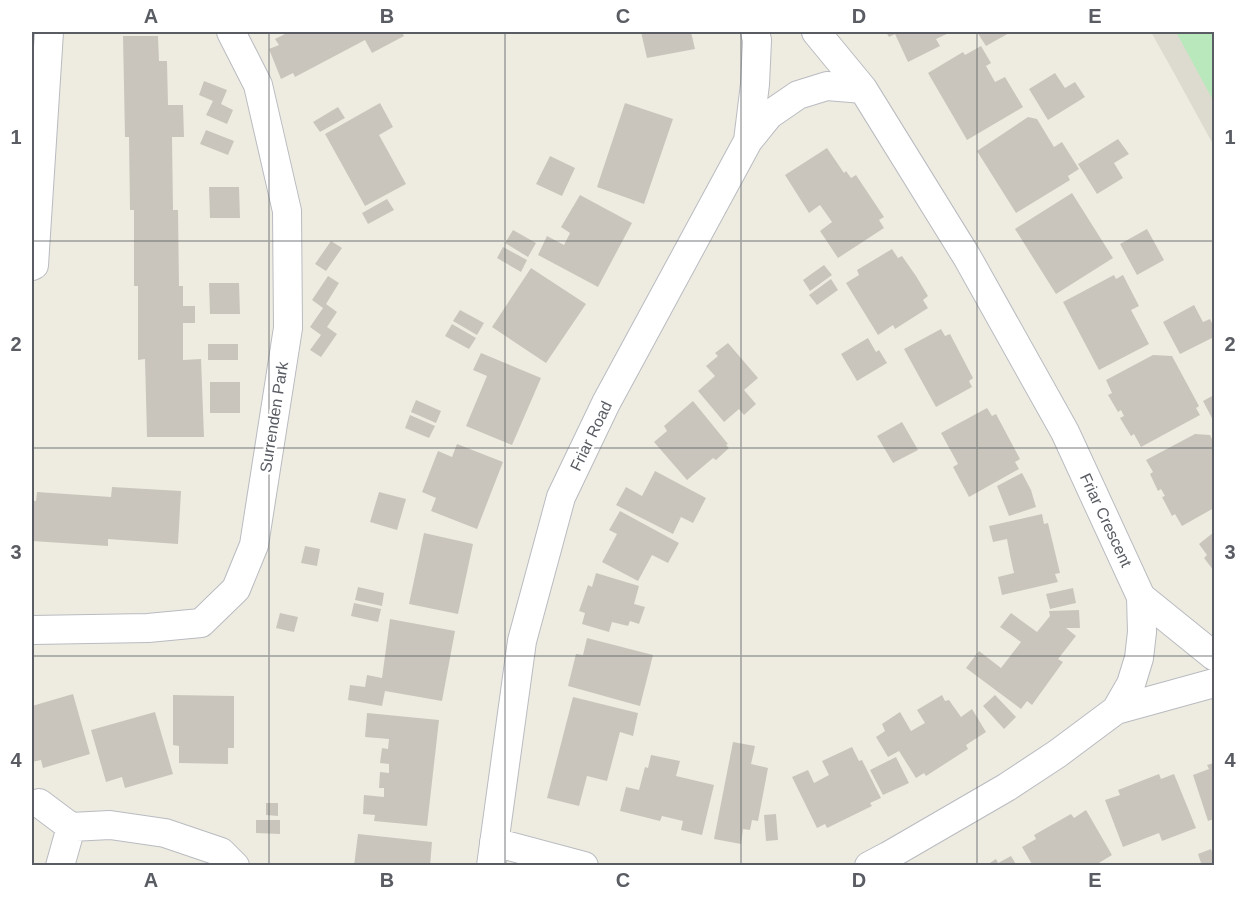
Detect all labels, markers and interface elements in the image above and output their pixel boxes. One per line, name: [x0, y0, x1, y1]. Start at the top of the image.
text: A: [144, 5, 158, 27]
text: B: [380, 5, 394, 27]
text: C: [616, 5, 630, 27]
text: D: [852, 5, 866, 27]
text: E: [1088, 5, 1102, 27]
text: 1: [10, 126, 22, 148]
text: 1: [1224, 126, 1236, 148]
text: 2: [10, 333, 22, 355]
text: 2: [1224, 333, 1236, 355]
street label: Surrenden Park: [257, 359, 291, 474]
street label: Friar Road: [567, 398, 615, 474]
street label: Friar Crescent: [1077, 470, 1135, 570]
text: 3: [10, 541, 22, 563]
text: 3: [1224, 541, 1236, 563]
text: 4: [10, 749, 22, 771]
text: 4: [1224, 749, 1236, 771]
text: A: [144, 869, 158, 891]
text: B: [380, 869, 394, 891]
text: C: [616, 869, 630, 891]
text: D: [852, 869, 866, 891]
text: E: [1088, 869, 1102, 891]

